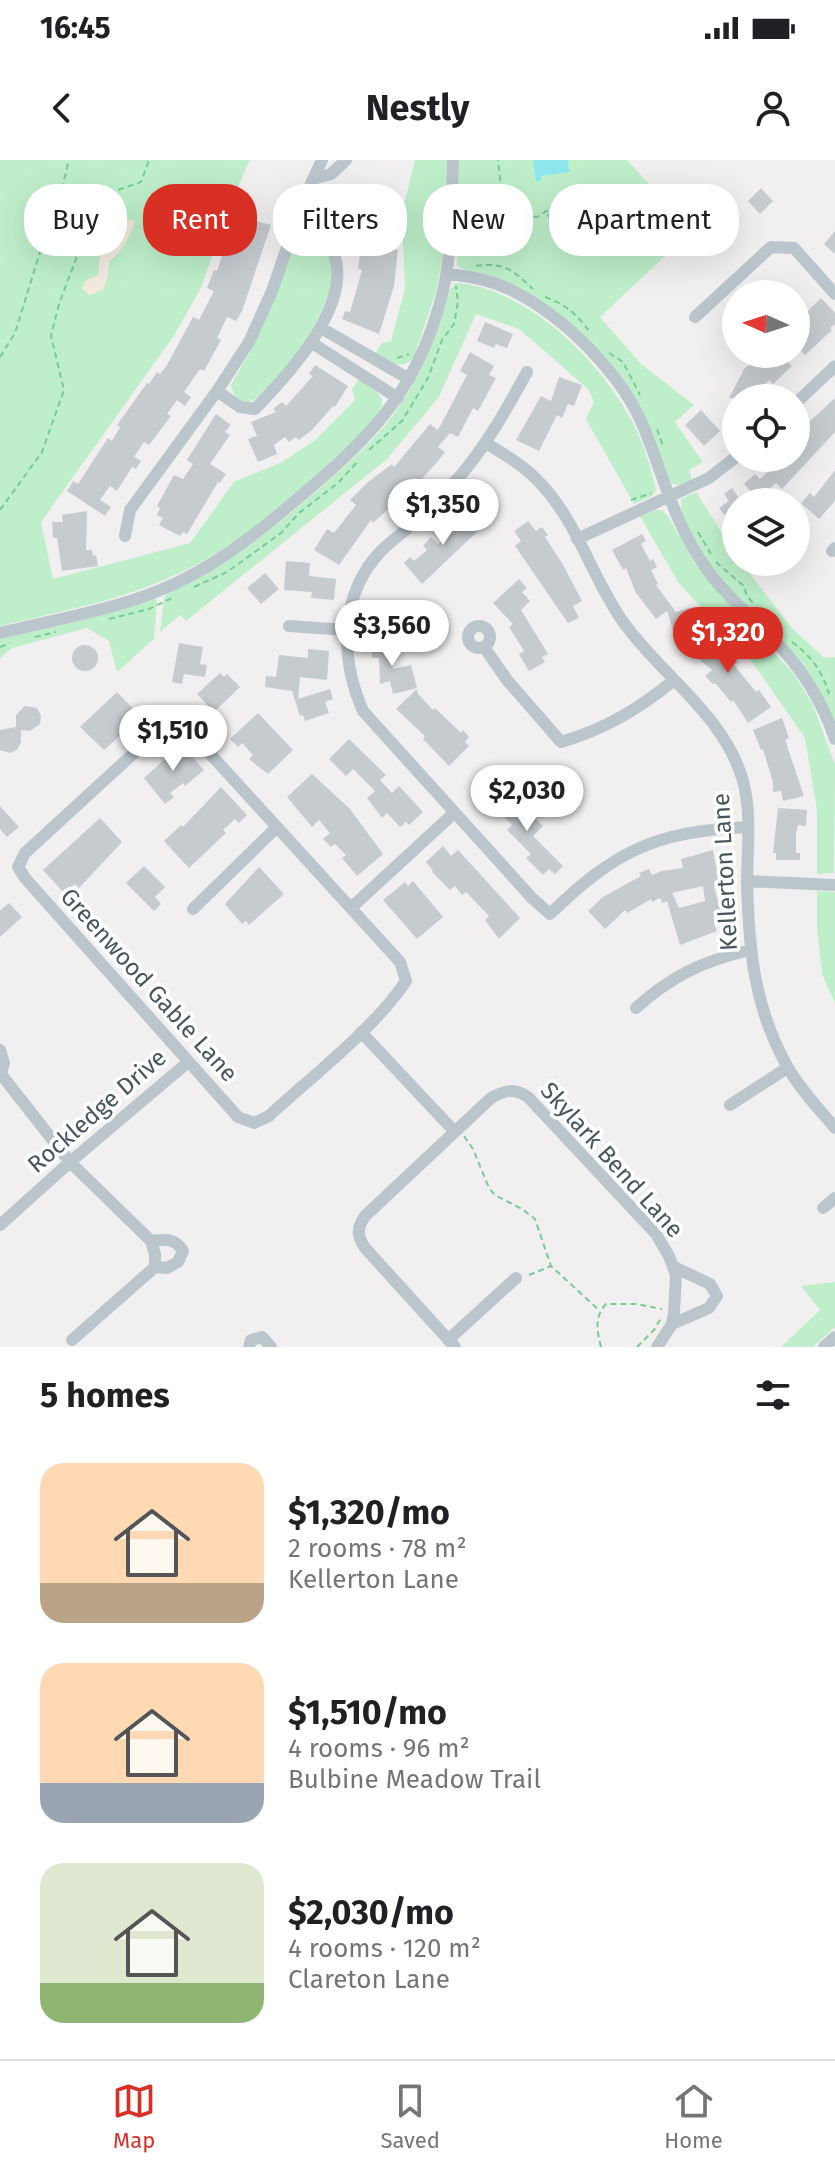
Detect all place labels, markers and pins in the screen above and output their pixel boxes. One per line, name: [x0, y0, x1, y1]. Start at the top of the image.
pin: $1,350: [378, 479, 508, 547]
pin: $3,560: [327, 600, 457, 668]
pin: $1,320: [663, 607, 793, 675]
pin: $1,510: [108, 705, 238, 773]
pin: $2,030: [462, 765, 592, 833]

